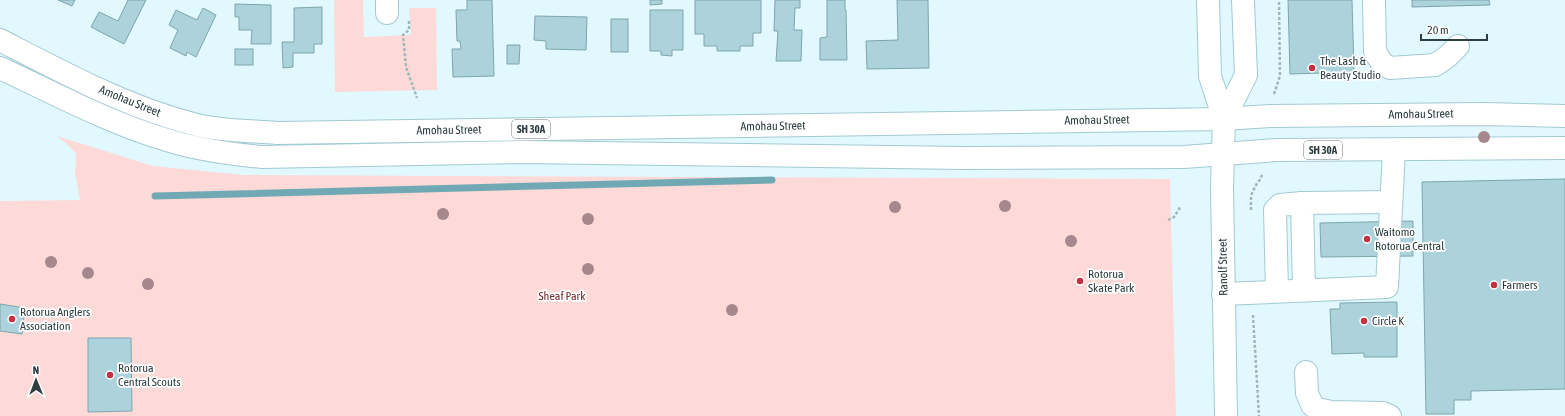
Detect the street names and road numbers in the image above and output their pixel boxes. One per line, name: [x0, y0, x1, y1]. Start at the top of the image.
street label: Amohau Street: [97, 82, 163, 120]
street label: Amohau Street: [1388, 106, 1454, 122]
street label: Amohau Street: [1064, 112, 1130, 128]
street label: Amohau Street: [740, 118, 806, 134]
road number: SH 30A: [512, 120, 550, 138]
street label: Amohau Street: [416, 122, 482, 138]
road number: SH 30A: [1304, 141, 1342, 159]
street label: Ranolf Street: [1215, 238, 1231, 296]

